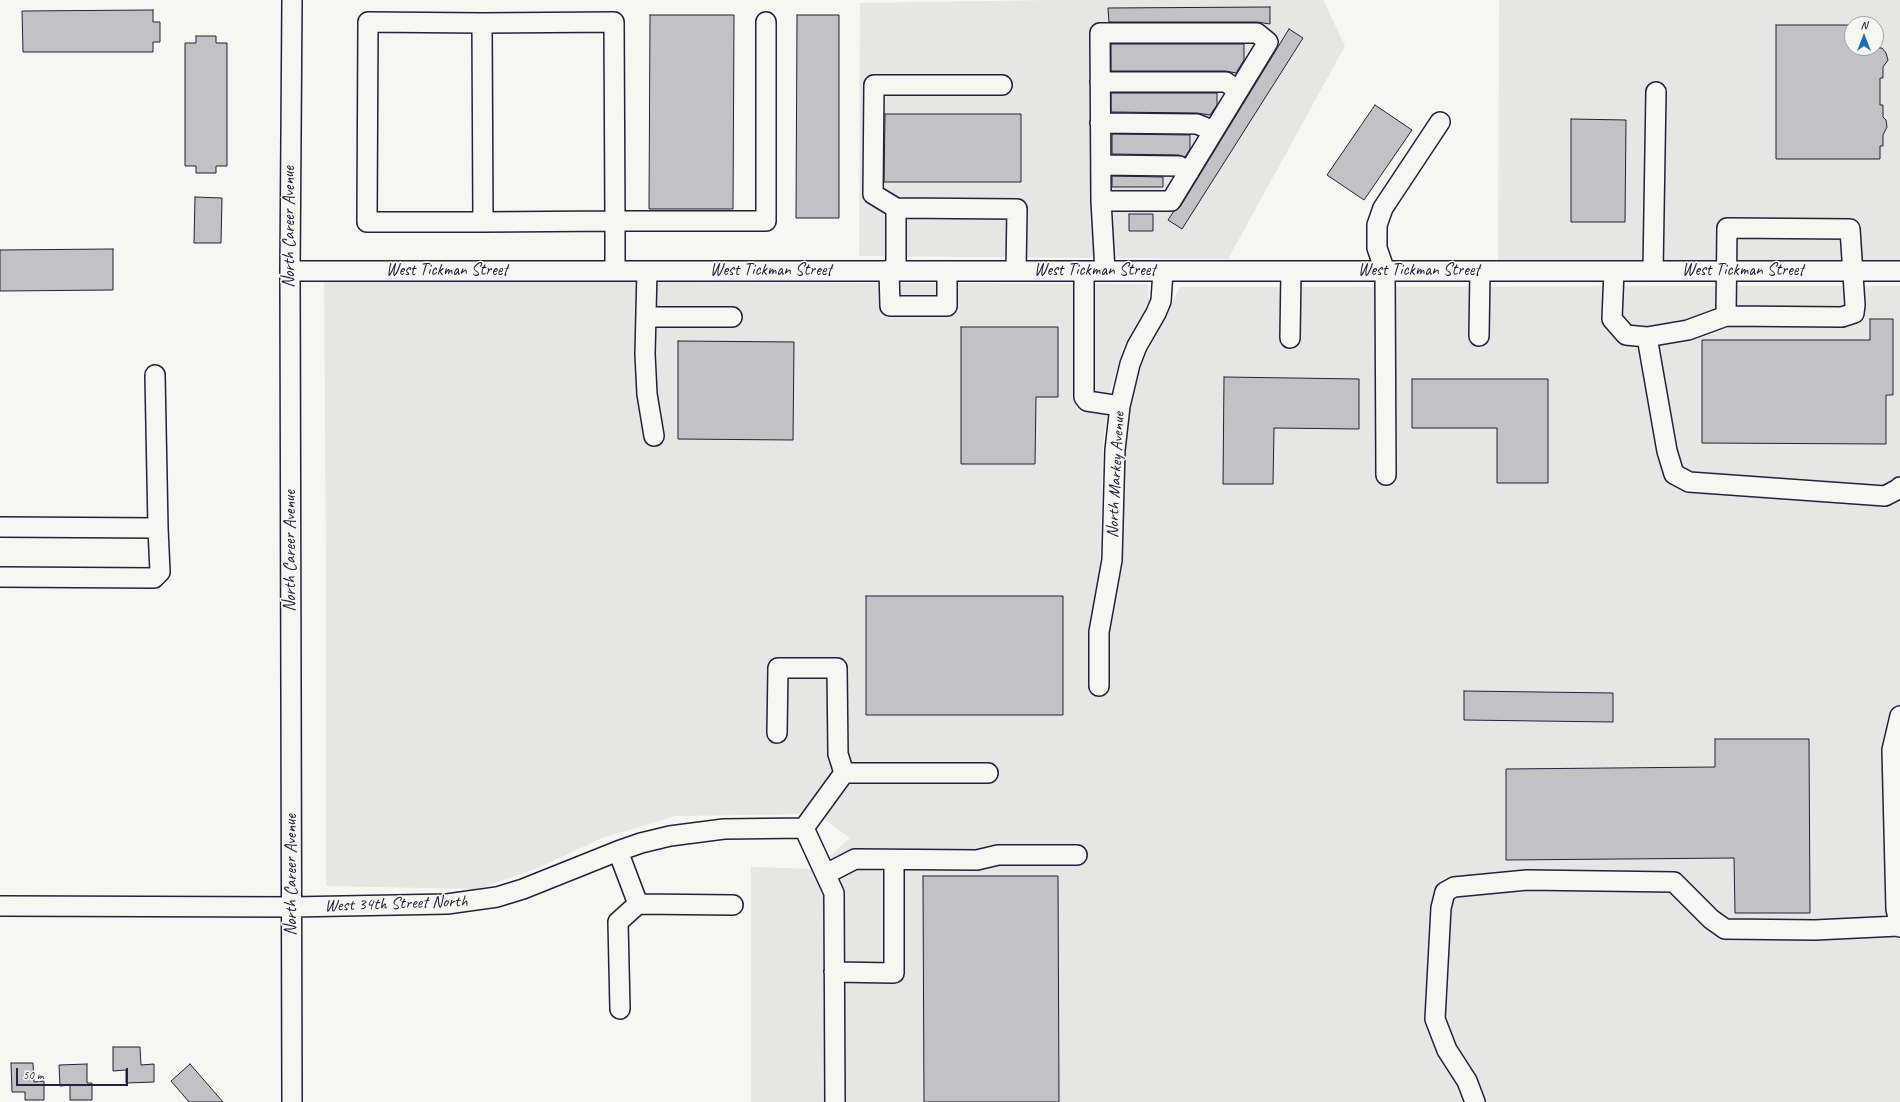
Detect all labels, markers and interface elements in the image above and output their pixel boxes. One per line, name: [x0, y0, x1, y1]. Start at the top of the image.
north arrow: [1844, 16, 1884, 56]
text: N: [1861, 18, 1867, 32]
street label: North Career Avenue: [280, 166, 300, 288]
street label: West Tickman Street: [386, 261, 508, 281]
street label: West Tickman Street: [710, 261, 832, 281]
street label: West Tickman Street: [1034, 261, 1156, 281]
street label: West Tickman Street: [1358, 261, 1480, 281]
street label: West Tickman Street: [1682, 261, 1804, 281]
street label: North Markey Avenue: [1103, 411, 1129, 539]
street label: North Career Avenue: [281, 490, 301, 612]
street label: North Career Avenue: [282, 814, 302, 936]
street label: West 34th Street North: [324, 891, 468, 917]
scale bar: [18, 1060, 130, 1086]
text: 50 m: [23, 1067, 43, 1083]

